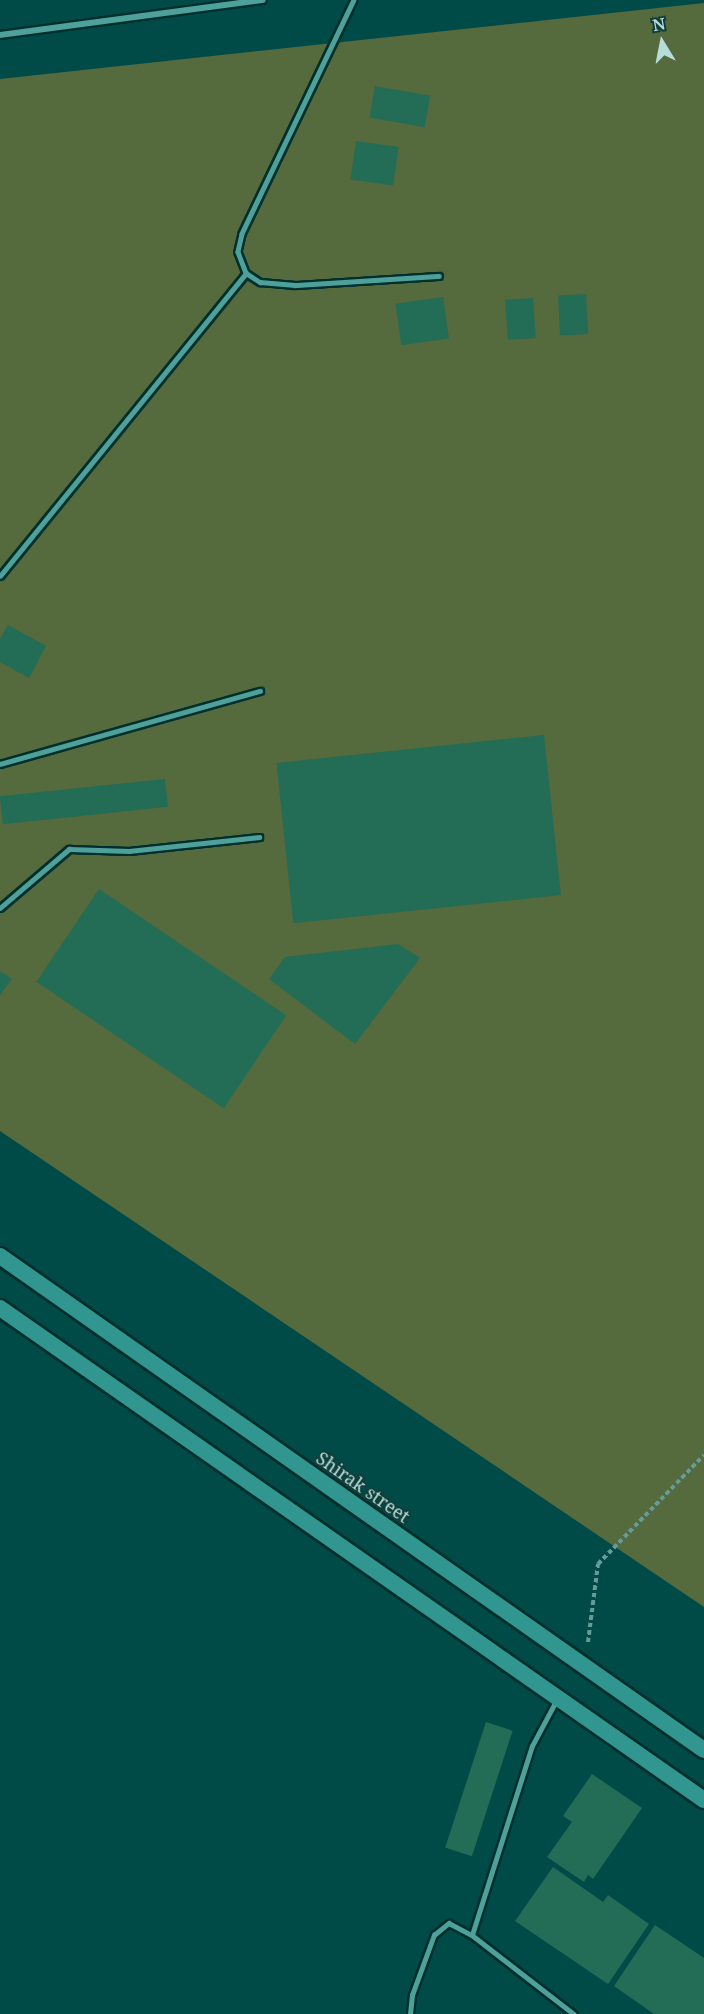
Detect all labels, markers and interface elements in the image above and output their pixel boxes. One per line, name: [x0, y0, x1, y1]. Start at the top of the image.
north arrow: [632, 12, 692, 72]
text: N: [651, 12, 667, 36]
street label: Shirak street: [312, 1447, 414, 1527]

